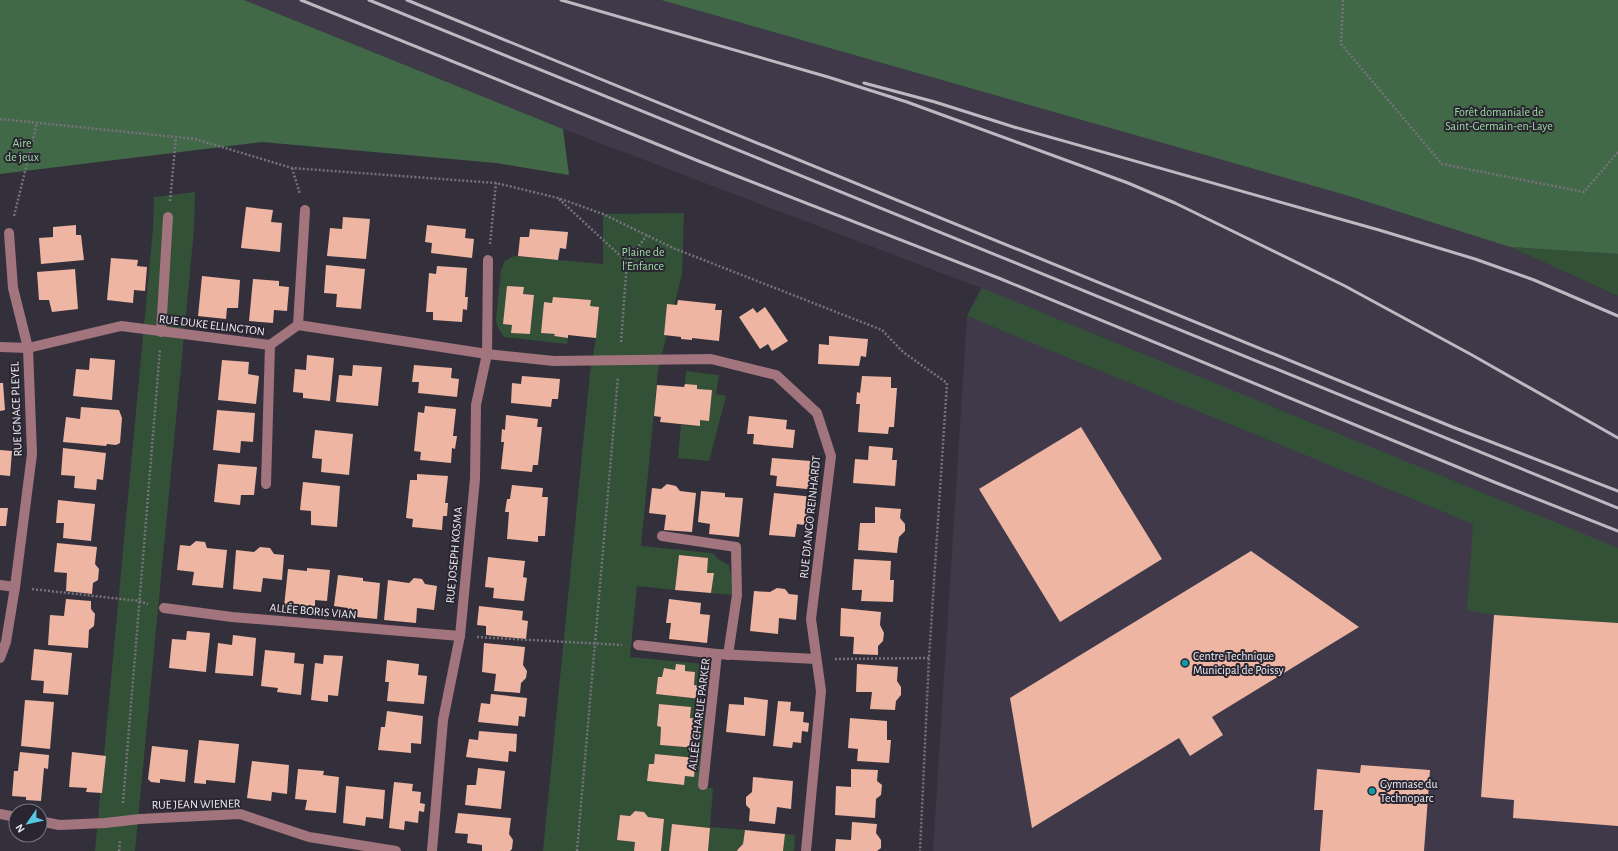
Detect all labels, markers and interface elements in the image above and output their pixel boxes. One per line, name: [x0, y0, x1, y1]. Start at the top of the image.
park label: Forêt domaniale de Saint-Germain-en-Laye: [1445, 106, 1553, 133]
park label: Aire de jeux: [5, 137, 39, 164]
park label: Plaine de l'Enfance: [621, 246, 665, 272]
street label: RUE DUKE ELLINGTON: [158, 313, 266, 337]
street label: RUE IGNACE PLEYEL: [8, 361, 24, 457]
street label: RUE DJANGO REINHARDT: [798, 455, 822, 579]
street label: RUE JOSEPH KOSMA: [444, 506, 464, 604]
street label: ALLÉE BORIS VIAN: [269, 600, 357, 621]
place label: Centre Technique Municipal de Poissy: [1193, 650, 1284, 677]
street label: ALLÉE CHARLIE PARKER: [685, 657, 712, 771]
marker: Centre Technique Municipal de Poissy: [1180, 658, 1190, 668]
place label: Gymnase du Technoparc: [1380, 778, 1438, 804]
marker: Gymnase du Technoparc: [1367, 786, 1377, 796]
street label: RUE JEAN WIENER: [152, 797, 241, 811]
north arrow: [8, 803, 48, 843]
text: N: [13, 822, 27, 835]

